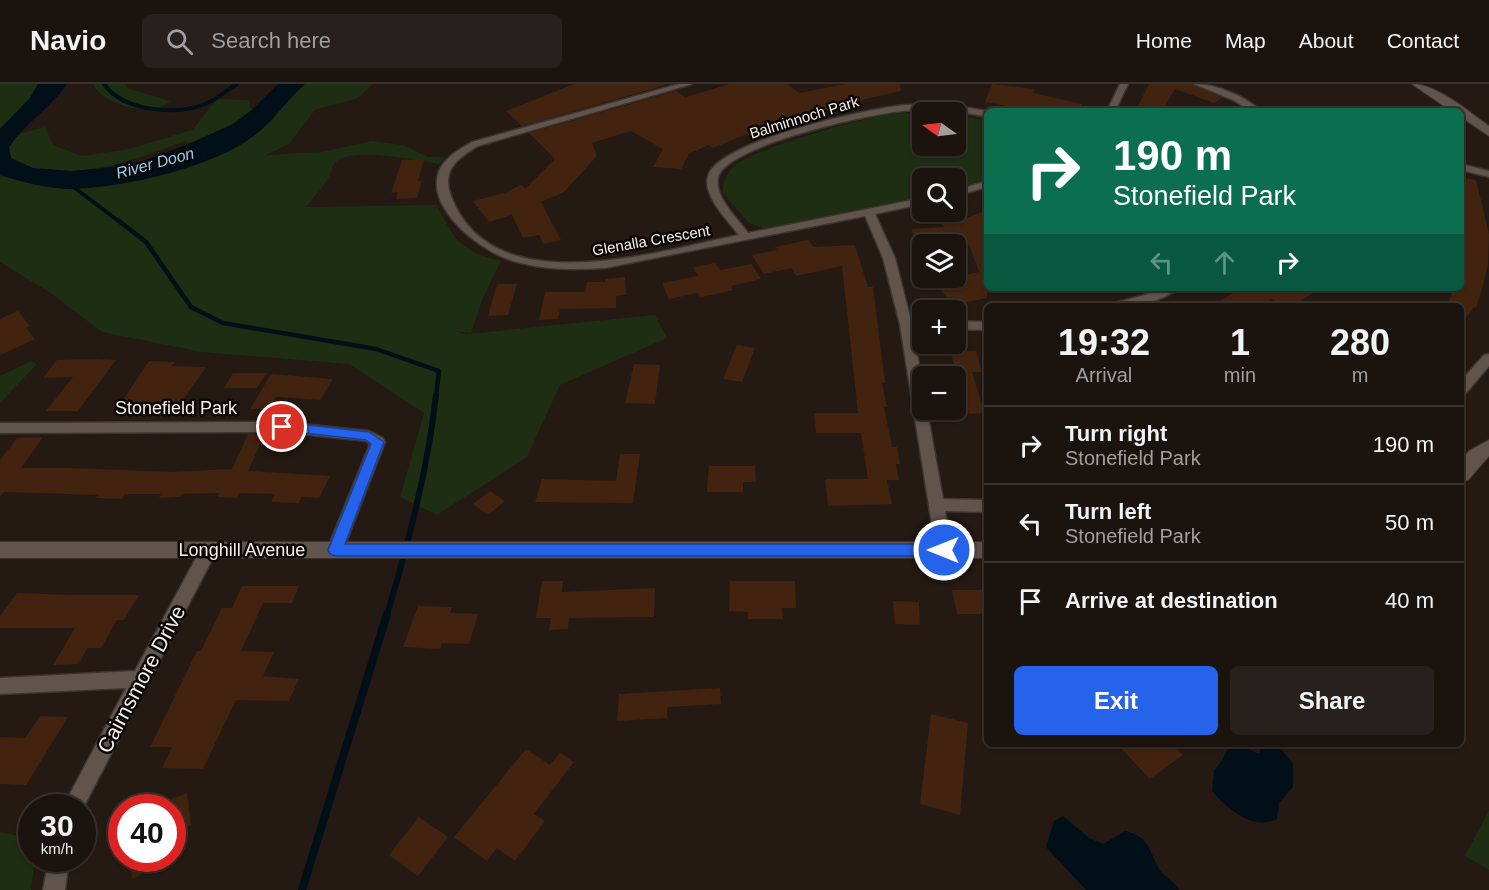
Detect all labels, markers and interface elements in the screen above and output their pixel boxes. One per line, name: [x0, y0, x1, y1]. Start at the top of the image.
search box: [142, 14, 562, 68]
text: Navio: [30, 25, 106, 56]
icon: search: [163, 25, 196, 58]
text: Search here: [211, 28, 331, 53]
text: Home: [1136, 29, 1192, 52]
text: Map: [1225, 29, 1266, 52]
text: About: [1299, 29, 1354, 52]
text: Contact: [1387, 29, 1459, 52]
street label: Balminnoch Park: [747, 92, 861, 142]
north arrow: [912, 102, 966, 156]
map controls: [912, 102, 966, 420]
icon: right: [1014, 132, 1092, 210]
text: 190 m: [1113, 132, 1232, 179]
water label: River Doon: [114, 144, 196, 182]
button: search: [912, 168, 966, 222]
text: Stonefield Park: [1113, 181, 1296, 211]
street label: Glenalla Crescent: [591, 221, 712, 259]
button: layers: [912, 234, 966, 288]
icon: left: [1145, 246, 1178, 279]
icon: ahead: [1208, 246, 1241, 279]
icon: right: [1271, 246, 1304, 279]
button: +: [912, 300, 966, 354]
text: 19:32: [1058, 322, 1150, 363]
text: 1: [1230, 322, 1250, 363]
text: 280: [1330, 322, 1390, 363]
text: Arrival: [1076, 364, 1132, 386]
text: min: [1224, 364, 1256, 386]
text: m: [1352, 364, 1368, 386]
button: −: [912, 366, 966, 420]
street label: Stonefield Park: [115, 398, 238, 418]
pin: [256, 401, 307, 452]
icon: arrive: [265, 410, 298, 443]
text: Turn right: [1065, 421, 1167, 446]
icon: right: [1014, 429, 1047, 462]
text: 190 m: [1373, 432, 1434, 457]
text: Stonefield Park: [1065, 447, 1201, 469]
text: Turn left: [1065, 499, 1151, 524]
icon: left: [1014, 507, 1047, 540]
text: 50 m: [1385, 510, 1434, 535]
position arrow: [912, 518, 976, 582]
text: Stonefield Park: [1065, 525, 1201, 547]
street label: Longhill Avenue: [179, 540, 305, 560]
icon: arrive: [1014, 585, 1047, 618]
text: Arrive at destination: [1065, 588, 1278, 613]
text: 40 m: [1385, 588, 1434, 613]
street label: Cairnsmore Drive: [92, 601, 190, 757]
button: Exit: [1014, 666, 1218, 735]
button: Share: [1230, 666, 1434, 735]
speed limit sign: 40: [108, 794, 186, 872]
text: 30: [40, 809, 74, 842]
text: km/h: [41, 840, 73, 857]

